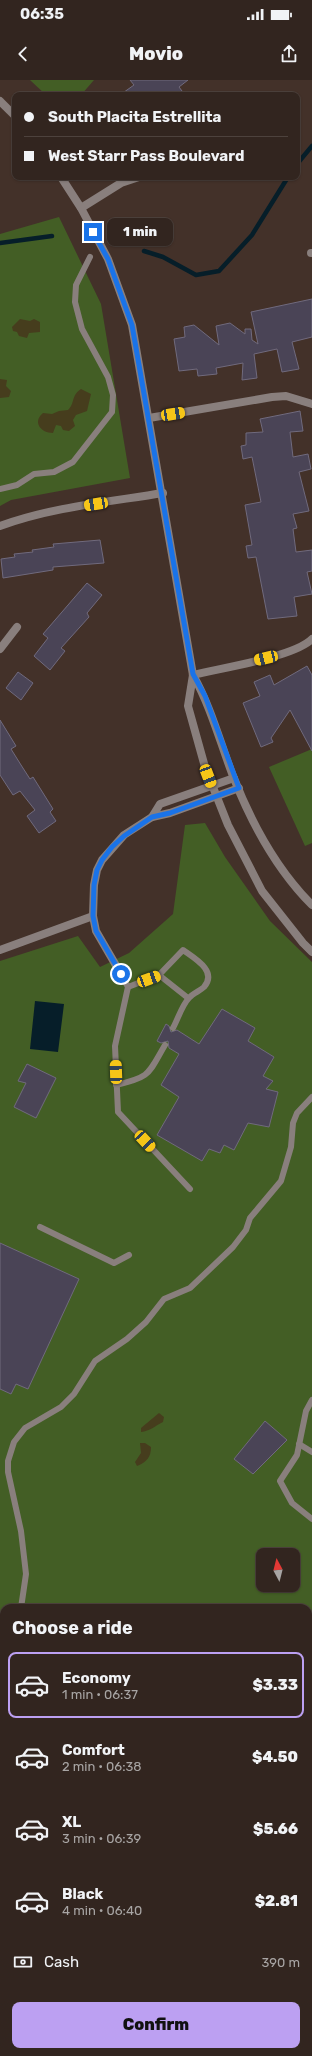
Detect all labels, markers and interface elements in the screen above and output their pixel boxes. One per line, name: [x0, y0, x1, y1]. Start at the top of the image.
text: 06:35: [20, 5, 64, 23]
icon: back: [12, 43, 34, 65]
text: Movio: [129, 43, 183, 65]
icon: share: [278, 43, 300, 65]
text: South Placita Estrellita: [48, 108, 221, 126]
text: West Starr Pass Boulevard: [48, 147, 244, 165]
callout: 1 min: [107, 218, 173, 246]
route end: [84, 223, 102, 241]
text: 1 min: [123, 224, 157, 239]
car: [160, 406, 186, 422]
car: [83, 496, 109, 512]
car: [253, 649, 279, 667]
car: [198, 763, 218, 789]
route start: [112, 965, 130, 983]
car: [136, 969, 162, 989]
car: [110, 1060, 122, 1084]
car: [132, 1128, 158, 1154]
north arrow: [256, 1548, 300, 1592]
map controls: [256, 1548, 300, 1592]
text: Choose a ride: [12, 1617, 133, 1639]
icon: car: [14, 1667, 50, 1703]
text: Economy: [62, 1669, 131, 1687]
text: $3.33: [252, 1676, 298, 1694]
text: 1 min · 06:37: [62, 1687, 138, 1702]
icon: car: [14, 1739, 50, 1775]
text: Comfort: [62, 1741, 125, 1759]
text: $4.50: [252, 1748, 298, 1766]
text: 2 min · 06:38: [62, 1759, 142, 1774]
icon: car: [14, 1811, 50, 1847]
text: XL: [62, 1813, 81, 1831]
text: $5.66: [253, 1820, 298, 1838]
text: 3 min · 06:39: [62, 1831, 141, 1846]
icon: car: [14, 1883, 50, 1919]
text: Black: [62, 1885, 103, 1903]
text: $2.81: [255, 1892, 298, 1910]
text: 4 min · 06:40: [62, 1903, 142, 1918]
icon: cash: [12, 1951, 34, 1973]
text: Cash: [44, 1953, 79, 1971]
text: 390 m: [261, 1955, 300, 1970]
button: Confirm: [12, 2002, 300, 2048]

